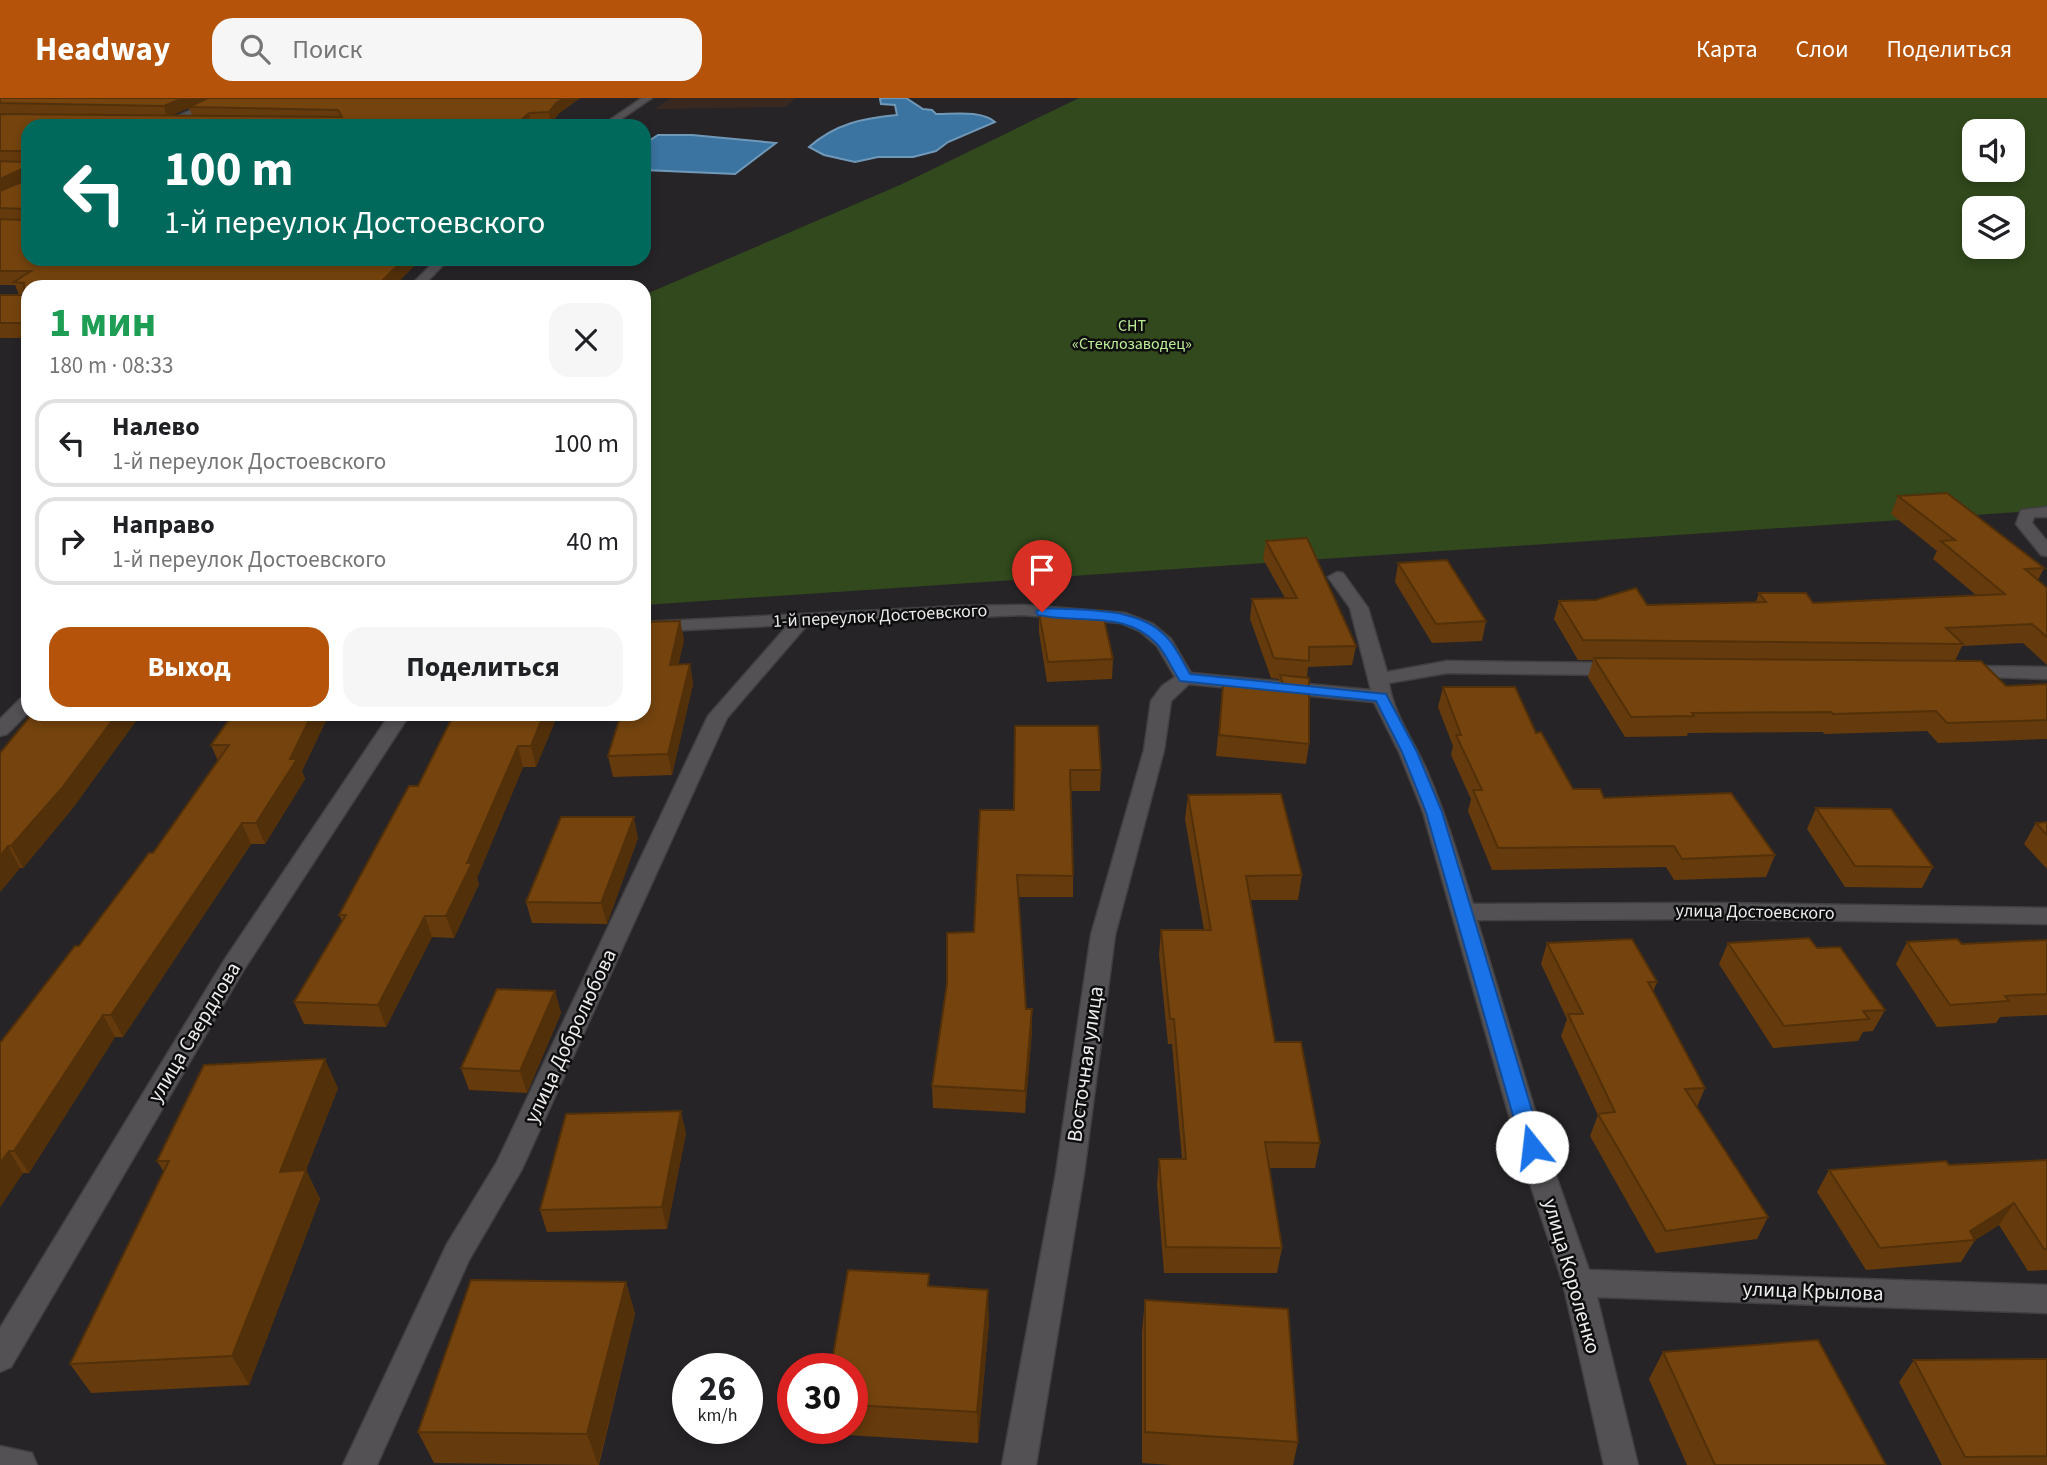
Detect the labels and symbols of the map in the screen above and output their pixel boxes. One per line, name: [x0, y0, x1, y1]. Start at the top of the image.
park label: СНТ «Стеклозаводец»: [1072, 315, 1192, 355]
pin: [1012, 540, 1072, 612]
street label: 1-й переулок Достоевского: [772, 598, 988, 634]
street label: улица Достоевского: [1675, 898, 1835, 926]
street label: улица Добролюбова: [516, 944, 624, 1128]
street label: улица Свердлова: [140, 956, 248, 1108]
street label: Восточная улица: [1059, 984, 1111, 1144]
position arrow: [1495, 1110, 1569, 1184]
street label: улица Короленко: [1535, 1195, 1609, 1357]
street label: улица Крылова: [1742, 1274, 1884, 1308]
speed limit sign: 30: [777, 1353, 868, 1444]

